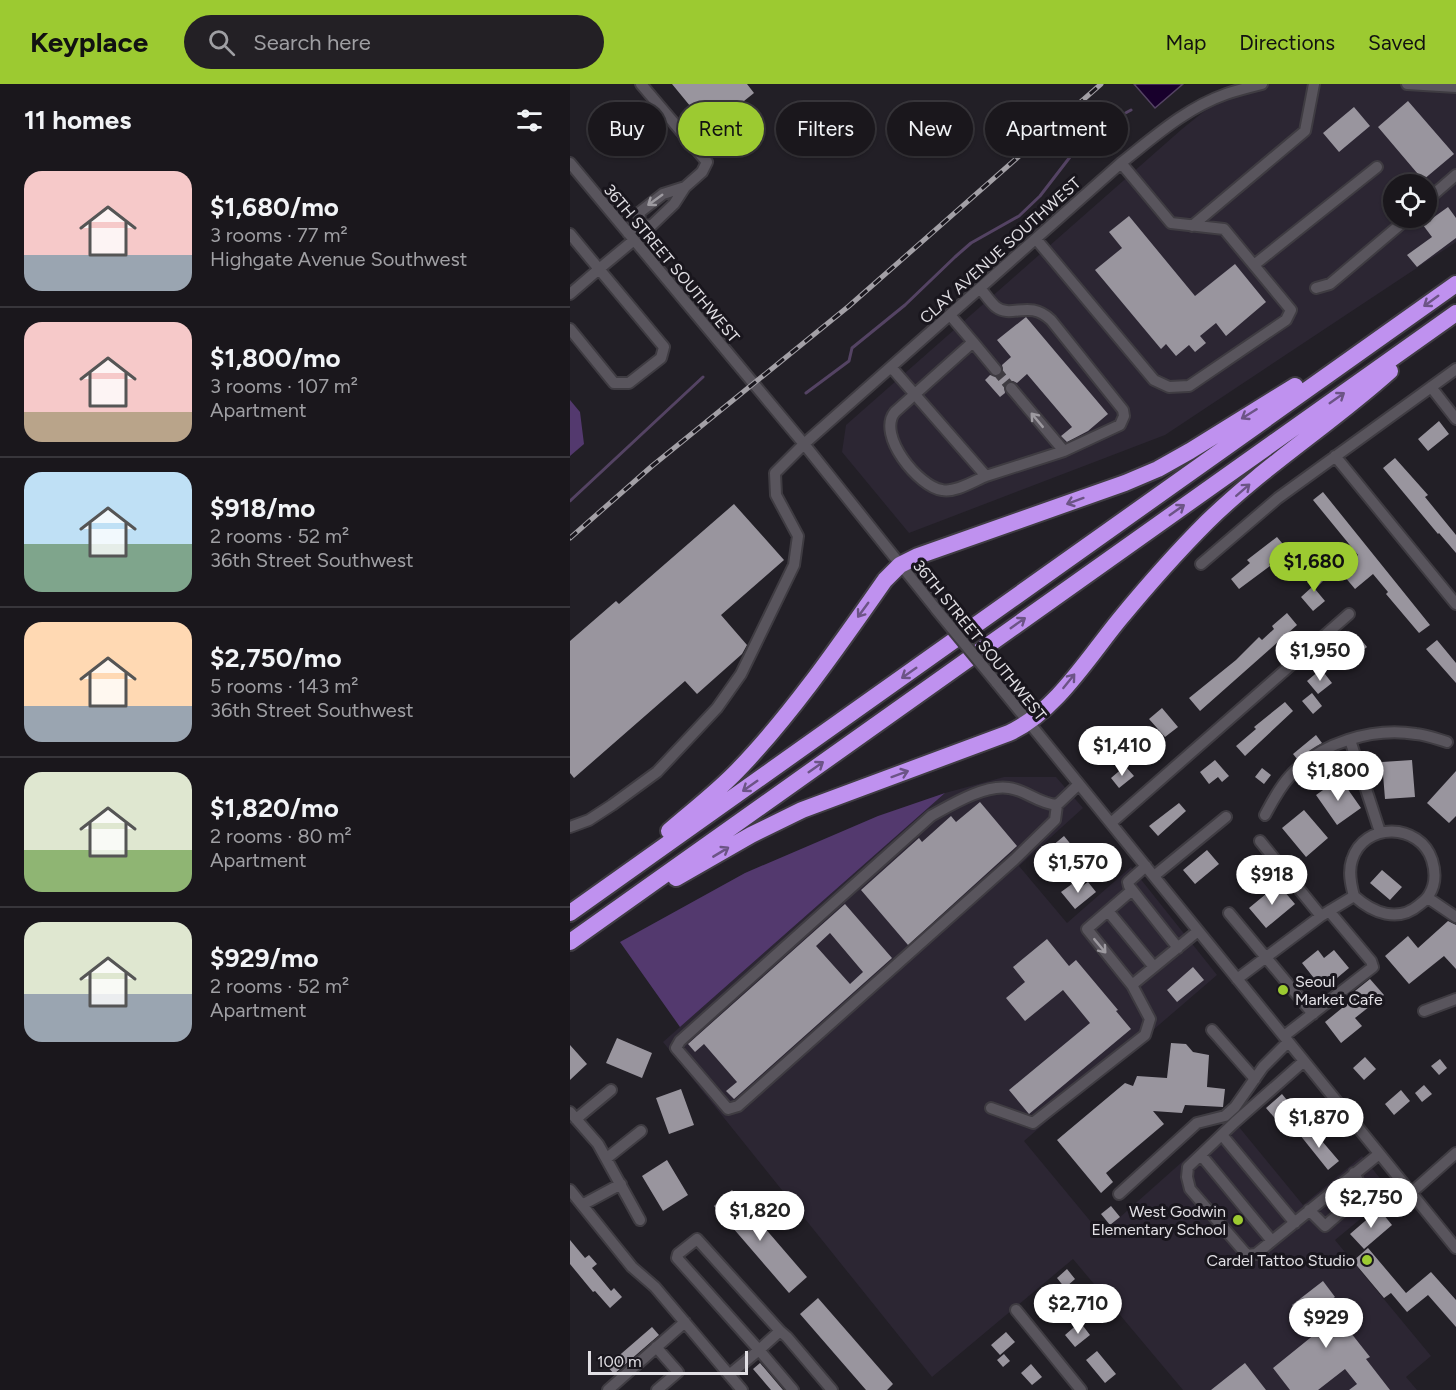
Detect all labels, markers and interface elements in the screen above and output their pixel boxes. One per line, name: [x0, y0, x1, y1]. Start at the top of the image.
search box: [184, 15, 604, 69]
text: Keyplace: [30, 25, 148, 59]
icon: search: [205, 26, 238, 59]
text: Search here: [253, 29, 371, 56]
text: Map: [1165, 30, 1206, 55]
text: Directions: [1239, 30, 1335, 55]
text: Saved: [1368, 30, 1426, 55]
chip: Buy: [588, 102, 666, 156]
chip: Rent: [678, 102, 764, 156]
chip: Filters: [776, 102, 875, 156]
chip: New: [887, 102, 973, 156]
chip: Apartment: [985, 102, 1128, 156]
text: 11 homes: [24, 104, 131, 136]
icon: filters: [513, 104, 546, 137]
street label: CLAY AVENUE SOUTHWEST: [916, 173, 1085, 328]
map controls: [1383, 174, 1437, 228]
button: locate: [1383, 174, 1437, 228]
street label: 36TH STREET SOUTHWEST: [600, 180, 744, 346]
text: $1,680/mo: [210, 191, 339, 223]
one-way arrow: [648, 194, 664, 206]
icon: home: [72, 195, 144, 267]
text: 3 rooms · 77 m²: [210, 223, 348, 247]
text: Highgate Avenue Southwest: [210, 247, 467, 271]
one-way arrow: [1424, 295, 1440, 308]
text: $1,800/mo: [210, 342, 341, 374]
icon: home: [72, 346, 144, 418]
text: 3 rooms · 107 m²: [210, 374, 358, 398]
one-way arrow: [1328, 392, 1344, 404]
text: Apartment: [210, 398, 307, 422]
one-way arrow: [1241, 409, 1258, 421]
one-way arrow: [1031, 412, 1044, 428]
one-way arrow: [1235, 483, 1250, 497]
text: $918/mo: [210, 492, 315, 524]
icon: home: [72, 496, 144, 568]
one-way arrow: [1066, 496, 1085, 507]
one-way arrow: [1169, 504, 1185, 516]
text: 2 rooms · 52 m²: [210, 524, 349, 548]
pin: $1,680: [1265, 542, 1363, 593]
text: 36th Street Southwest: [210, 548, 414, 572]
text: $1,680: [1283, 549, 1345, 573]
street label: 36TH STREET SOUTHWEST: [909, 556, 1050, 724]
one-way arrow: [857, 602, 869, 618]
one-way arrow: [1010, 617, 1026, 629]
pin: $1,950: [1271, 631, 1369, 682]
text: $1,950: [1290, 638, 1350, 662]
text: $2,750/mo: [210, 642, 342, 674]
icon: home: [72, 646, 144, 718]
one-way arrow: [901, 667, 917, 679]
one-way arrow: [1063, 673, 1076, 689]
text: 5 rooms · 143 m²: [210, 674, 358, 698]
text: 36th Street Southwest: [210, 698, 414, 722]
pin: $1,410: [1073, 726, 1171, 777]
text: $1,410: [1093, 733, 1151, 757]
pin: $1,800: [1289, 751, 1387, 802]
text: $1,800: [1307, 758, 1369, 782]
one-way arrow: [808, 761, 824, 773]
one-way arrow: [890, 767, 908, 778]
one-way arrow: [742, 779, 758, 792]
text: $1,820/mo: [210, 792, 339, 824]
icon: home: [72, 796, 144, 868]
text: 2 rooms · 80 m²: [210, 824, 352, 848]
pin: $1,570: [1029, 843, 1127, 894]
one-way arrow: [712, 845, 729, 857]
text: Apartment: [210, 848, 307, 872]
text: $1,570: [1048, 850, 1108, 874]
pin: $918: [1236, 855, 1308, 906]
text: $918: [1250, 862, 1294, 886]
one-way arrow: [1094, 938, 1107, 954]
text: $929/mo: [210, 942, 319, 974]
icon: home: [72, 946, 144, 1018]
place label: Seoul Market Cafe: [1295, 972, 1383, 1009]
text: 2 rooms · 52 m²: [210, 974, 349, 998]
marker: Seoul Market Cafe: [1276, 983, 1290, 997]
text: Apartment: [210, 998, 307, 1022]
pin: $1,870: [1270, 1098, 1368, 1149]
text: $1,870: [1289, 1105, 1349, 1129]
pin: $2,750: [1322, 1178, 1420, 1229]
text: $2,750: [1339, 1185, 1403, 1209]
pin: $1,820: [711, 1191, 809, 1242]
text: $1,820: [729, 1198, 791, 1222]
place label: West Godwin Elementary School: [1092, 1202, 1226, 1239]
marker: West Godwin Elementary School: [1231, 1213, 1245, 1227]
place label: Cardel Tattoo Studio: [1207, 1251, 1355, 1270]
marker: Cardel Tattoo Studio: [1360, 1253, 1374, 1267]
pin: $2,710: [1029, 1284, 1127, 1335]
text: $2,710: [1048, 1291, 1108, 1315]
pin: $929: [1290, 1298, 1362, 1349]
text: $929: [1303, 1305, 1349, 1329]
scale bar: [588, 1348, 748, 1376]
text: 100 m: [597, 1352, 642, 1371]

